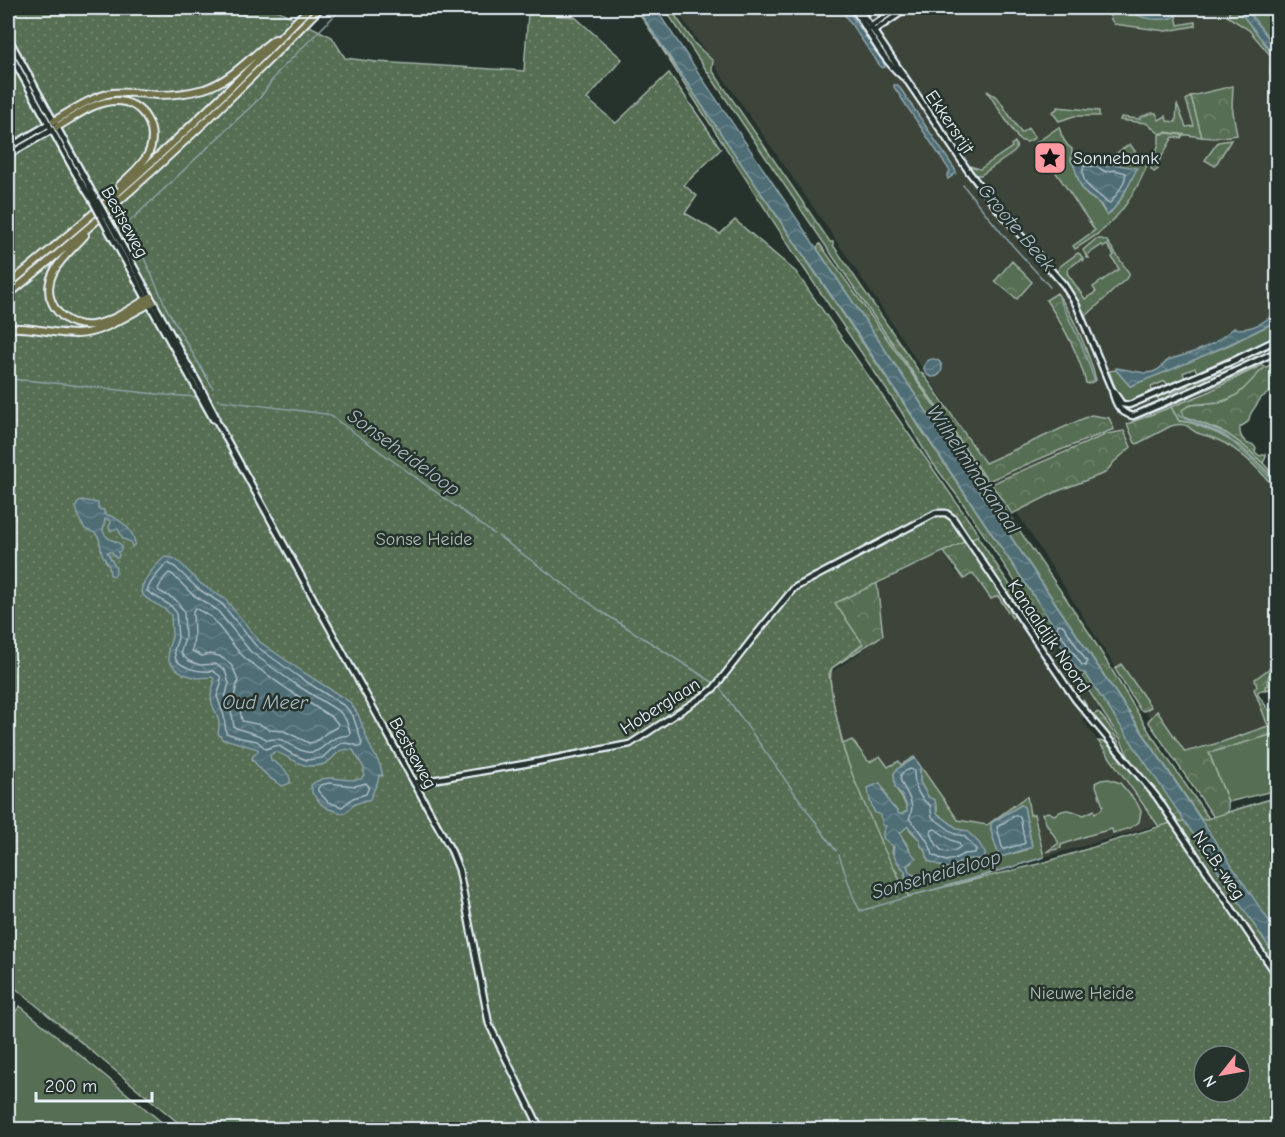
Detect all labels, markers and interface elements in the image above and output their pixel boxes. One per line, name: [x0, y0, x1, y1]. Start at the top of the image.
street label: Ekkersrijt: [921, 86, 979, 159]
place icon: Sonnebank: [1032, 140, 1068, 176]
place label: Sonnebank: [1073, 148, 1159, 169]
water label: Groote Beek: [973, 179, 1060, 276]
street label: Bestseweg: [96, 183, 153, 262]
water label: Wilhelminakanaal: [922, 401, 1025, 538]
water label: Sonseheideloop: [343, 404, 464, 501]
park label: Sonse Heide: [376, 529, 472, 550]
street label: Kanaaldijk Noord: [1003, 576, 1094, 697]
street label: Hoberglaan: [617, 674, 704, 739]
water label: Oud Meer: [222, 691, 309, 714]
street label: Bestseweg: [384, 714, 441, 793]
street label: N.C.B.-weg: [1188, 827, 1249, 904]
water label: Sonseheideloop: [869, 845, 1003, 904]
park label: Nieuwe Heide: [1030, 983, 1134, 1004]
north arrow: [1192, 1044, 1252, 1104]
scale bar: [36, 1065, 152, 1103]
text: N: [1200, 1072, 1220, 1090]
text: 200 m: [45, 1076, 97, 1097]

